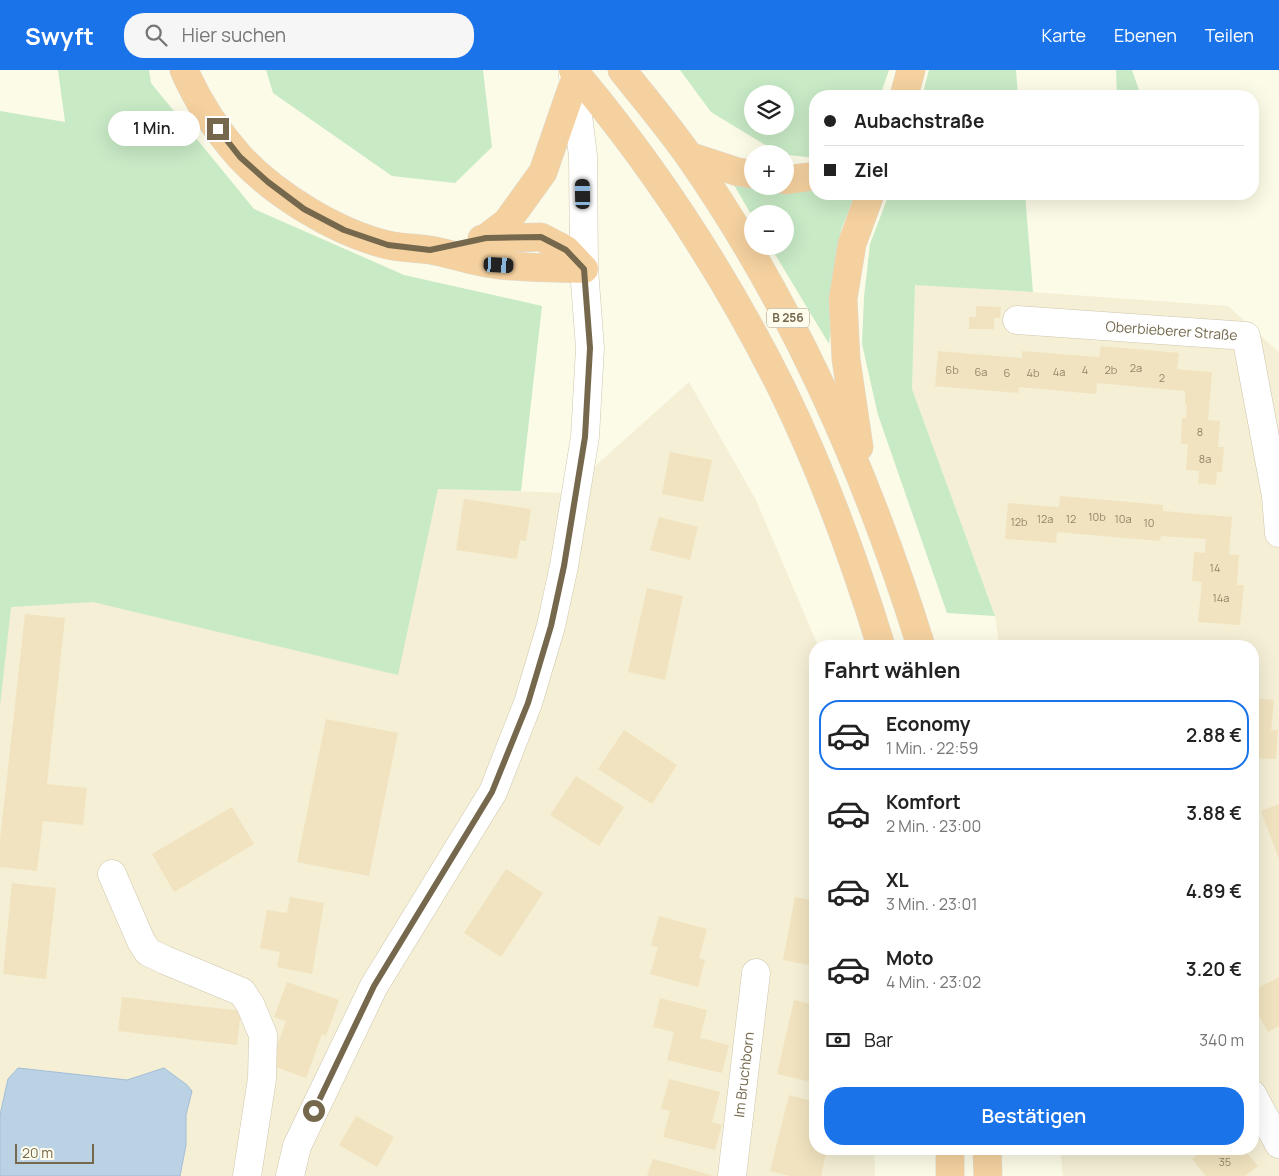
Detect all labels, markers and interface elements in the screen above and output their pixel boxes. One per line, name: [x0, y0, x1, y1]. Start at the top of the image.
search box: [124, 13, 474, 58]
text: Swyft: [25, 19, 94, 52]
icon: search: [142, 21, 170, 49]
text: Hier suchen: [182, 22, 286, 48]
text: Karte: [1042, 23, 1086, 47]
text: Ebenen: [1114, 23, 1177, 47]
text: Teilen: [1205, 23, 1254, 47]
map controls: [744, 85, 794, 255]
button: layers: [744, 85, 794, 135]
text: Aubachstraße: [854, 108, 984, 134]
callout: 1 Min.: [108, 112, 200, 146]
text: 1 Min.: [133, 117, 175, 139]
route end: [207, 118, 229, 140]
button: +: [744, 145, 794, 195]
text: Ziel: [854, 157, 889, 183]
car: [575, 179, 590, 209]
button: −: [744, 205, 794, 255]
car: [483, 257, 514, 273]
road number: B 256: [767, 308, 809, 328]
street label: Oberbieberer Straße: [1105, 316, 1238, 344]
house number: 2a: [1130, 360, 1142, 375]
house number: 6b: [945, 362, 959, 377]
house number: 4: [1082, 362, 1088, 377]
house number: 2b: [1105, 362, 1118, 377]
house number: 6a: [975, 364, 987, 379]
house number: 4a: [1053, 364, 1065, 379]
house number: 6: [1004, 365, 1011, 380]
house number: 4b: [1027, 365, 1040, 380]
house number: 2: [1159, 370, 1165, 385]
house number: 8: [1197, 424, 1203, 439]
house number: 8a: [1199, 451, 1211, 466]
house number: 10b: [1088, 509, 1106, 524]
house number: 12a: [1037, 511, 1053, 526]
house number: 12: [1066, 511, 1076, 526]
house number: 10a: [1114, 511, 1132, 526]
house number: 12b: [1010, 514, 1028, 529]
house number: 10: [1143, 515, 1155, 530]
house number: 14: [1210, 560, 1220, 575]
house number: 14a: [1213, 590, 1229, 605]
text: Fahrt wählen: [824, 655, 961, 685]
text: Economy: [886, 711, 970, 737]
icon: car: [826, 713, 871, 758]
text: 2.88 €: [1186, 722, 1242, 748]
text: 1 Min. · 22:59: [886, 737, 978, 759]
text: Komfort: [886, 789, 961, 815]
icon: car: [826, 791, 871, 836]
text: 3.88 €: [1186, 800, 1242, 826]
text: 2 Min. · 23:00: [886, 815, 981, 837]
text: XL: [886, 867, 909, 893]
icon: car: [826, 869, 871, 914]
text: 4.89 €: [1186, 878, 1242, 904]
text: 3 Min. · 23:01: [886, 893, 978, 915]
text: Moto: [886, 945, 933, 971]
icon: car: [826, 947, 871, 992]
text: 3.20 €: [1186, 956, 1242, 982]
text: 4 Min. · 23:02: [886, 971, 981, 993]
icon: cash: [824, 1026, 852, 1054]
text: Bar: [864, 1027, 893, 1053]
text: 340 m: [1199, 1029, 1244, 1051]
street label: Im Bruchborn: [729, 1031, 758, 1118]
button: Bestätigen: [824, 1087, 1244, 1145]
route start: [303, 1100, 325, 1122]
scale bar: [15, 1141, 94, 1164]
text: 20 m: [22, 1143, 53, 1162]
house number: 35: [1219, 1154, 1231, 1169]

